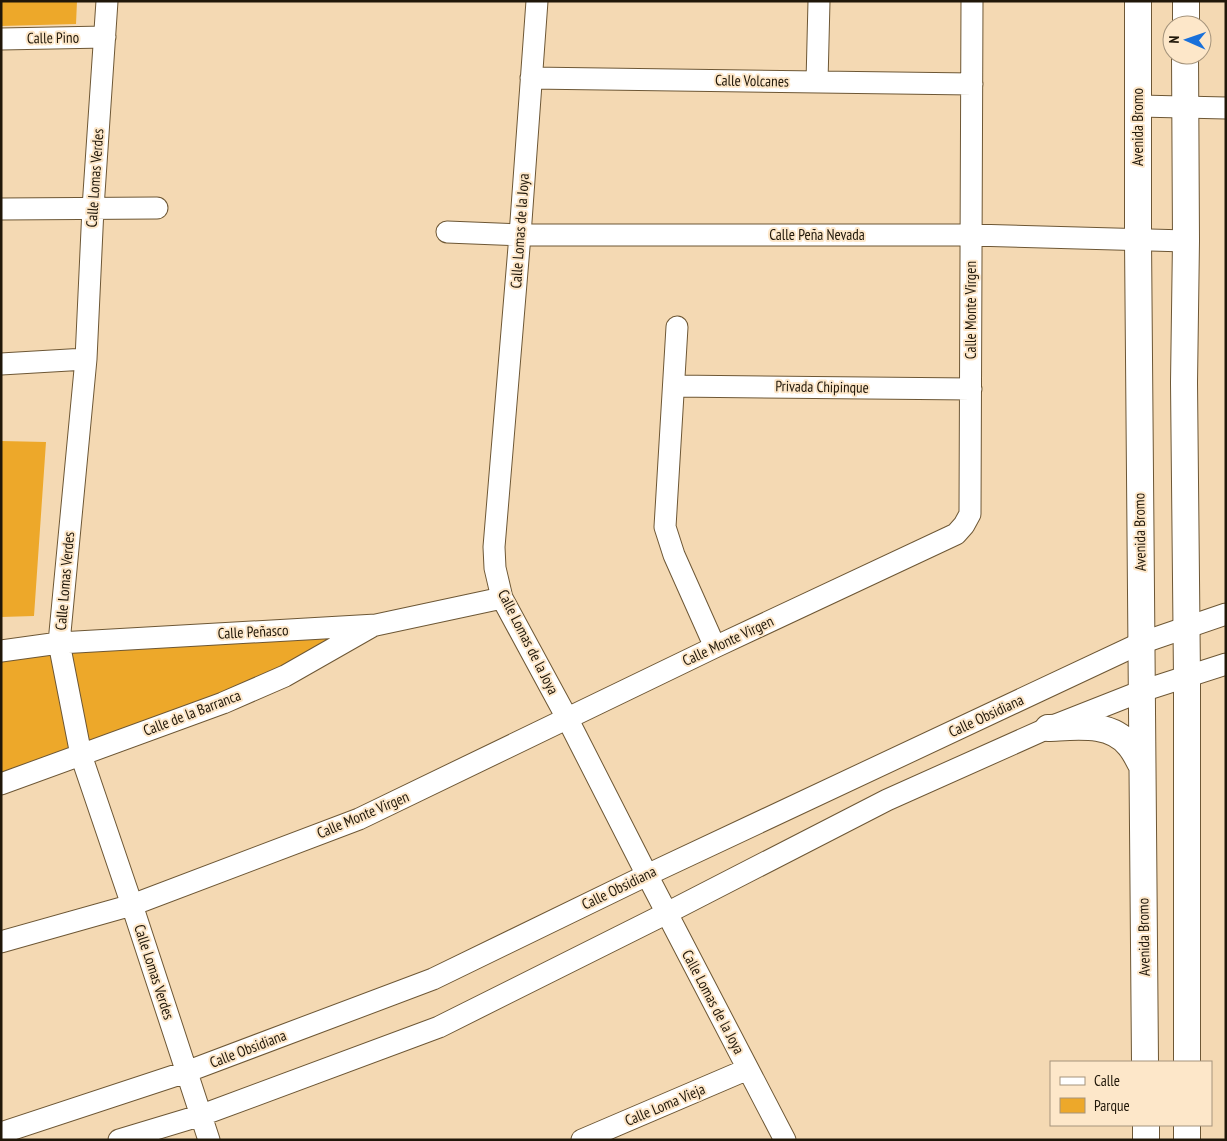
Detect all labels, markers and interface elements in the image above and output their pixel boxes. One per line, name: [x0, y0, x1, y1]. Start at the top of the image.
north arrow: [1162, 15, 1212, 65]
street label: Calle Pino: [27, 28, 79, 47]
text: N: [1165, 35, 1183, 44]
street label: Calle Volcanes: [715, 70, 789, 91]
street label: Avenida Bromo: [1128, 88, 1147, 166]
street label: Calle Lomas Verdes: [82, 128, 107, 228]
street label: Calle Lomas de la Joya: [506, 173, 533, 289]
street label: Calle Peña Nevada: [769, 225, 865, 244]
street label: Calle Monte Virgen: [961, 261, 980, 359]
street label: Privada Chipinque: [775, 376, 869, 397]
street label: Avenida Bromo: [1129, 493, 1150, 571]
street label: Calle Lomas Verdes: [51, 531, 78, 631]
street label: Calle Lomas de la Joya: [494, 586, 563, 697]
street label: Calle Monte Virgen: [679, 611, 776, 670]
street label: Calle Peñasco: [217, 620, 289, 643]
street label: Calle de la Barranca: [140, 685, 243, 740]
street label: Calle Obsidiana: [945, 690, 1026, 741]
street label: Calle Monte Virgen: [314, 787, 412, 842]
street label: Calle Obsidiana: [578, 861, 659, 914]
street label: Avenida Bromo: [1133, 898, 1154, 976]
street label: Calle Lomas Verdes: [130, 922, 179, 1022]
street label: Calle Lomas de la Joya: [678, 946, 749, 1057]
street label: Calle Obsidiana: [207, 1025, 289, 1072]
legend: [1050, 1061, 1212, 1126]
text: Calle: [1094, 1071, 1120, 1090]
street label: Calle Loma Vieja: [622, 1079, 708, 1130]
text: Parque: [1094, 1096, 1130, 1115]

